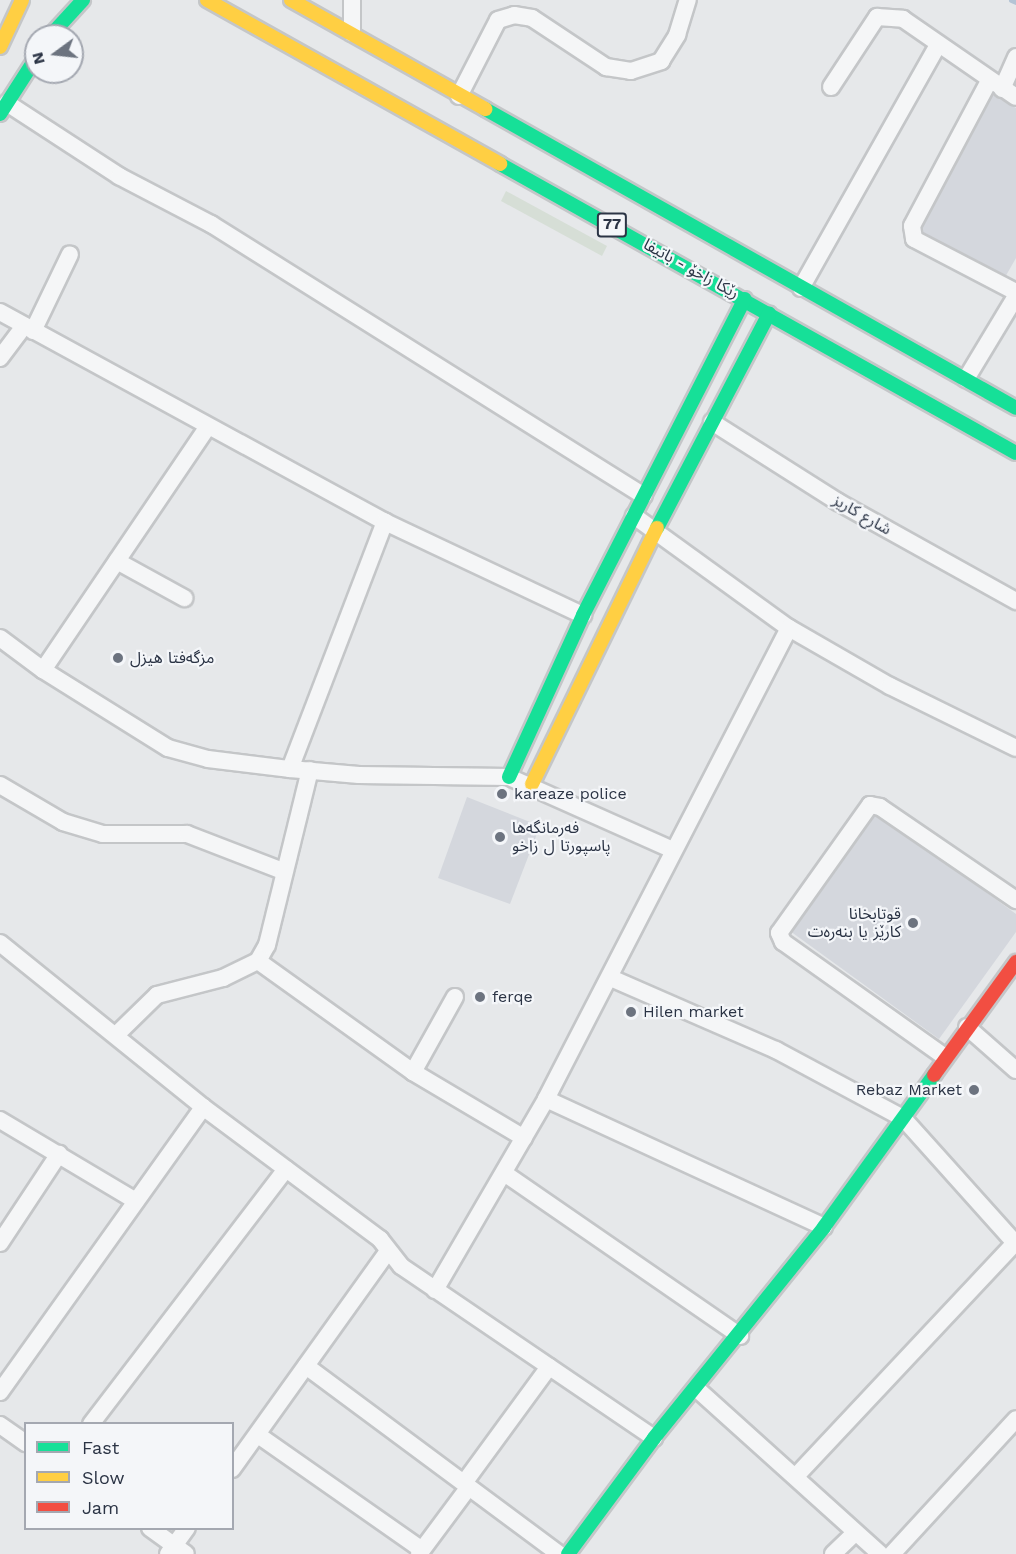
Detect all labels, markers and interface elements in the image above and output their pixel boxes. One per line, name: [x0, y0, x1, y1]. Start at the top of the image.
north arrow: [24, 24, 84, 84]
text: N: [27, 50, 49, 66]
road number: 77: [596, 213, 628, 237]
street label: رێکا زاخۆ - باتیفا: [640, 235, 742, 303]
street label: شارع كاريز: [829, 491, 895, 539]
place label: مزگەفتا هیزل: [130, 648, 214, 668]
marker: مزگەفتا هیزل: [111, 651, 125, 665]
place label: kareaze police: [514, 784, 627, 804]
marker: kareaze police: [495, 787, 509, 801]
place label: فەرمانگەها پاسپورتا ل زاخو: [512, 818, 611, 856]
marker: فەرمانگەها پاسپورتا ل زاخو: [493, 830, 507, 844]
place label: قوتابخانا کارێز یا بنەرەت: [808, 904, 901, 942]
marker: قوتابخانا کارێز یا بنەرەت: [906, 916, 920, 930]
place label: ferqe: [492, 987, 533, 1007]
marker: ferqe: [473, 990, 487, 1004]
place label: Hilen market: [643, 1002, 744, 1022]
marker: Hilen market: [624, 1005, 638, 1019]
place label: Rebaz Market: [856, 1080, 962, 1100]
marker: Rebaz Market: [967, 1083, 981, 1097]
legend: [24, 1422, 234, 1530]
text: Fast: [82, 1437, 119, 1458]
text: Slow: [82, 1467, 125, 1488]
text: Jam: [82, 1497, 119, 1518]

